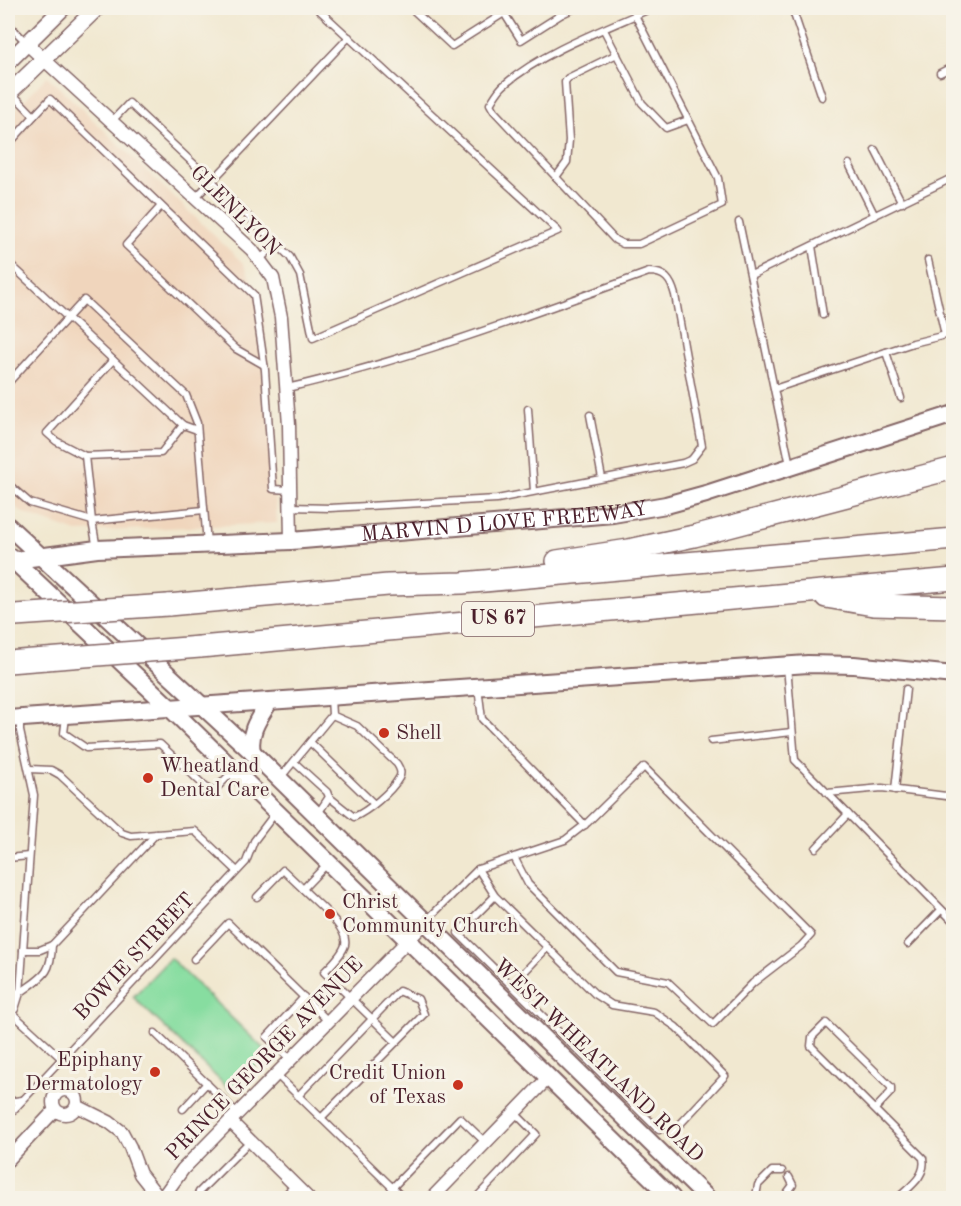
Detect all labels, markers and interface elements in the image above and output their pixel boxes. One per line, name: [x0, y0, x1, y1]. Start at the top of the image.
street label: GLENLYON: [186, 162, 284, 260]
street label: MARVIN D LOVE FREEWAY: [360, 498, 649, 546]
road number: US 67: [462, 602, 534, 636]
place label: Shell: [396, 723, 442, 744]
marker: Shell: [377, 726, 391, 740]
place label: Wheatland Dental Care: [160, 756, 269, 801]
marker: Wheatland Dental Care: [141, 771, 155, 785]
street label: BOWIE STREET: [71, 889, 199, 1025]
place label: Christ Community Church: [342, 892, 518, 937]
marker: Christ Community Church: [323, 907, 337, 921]
street label: PRINCE GEORGE AVENUE: [162, 953, 368, 1165]
street label: WEST WHEATLAND ROAD: [489, 955, 707, 1167]
place label: Epiphany Dermatology: [25, 1050, 143, 1095]
place label: Credit Union of Texas: [329, 1063, 446, 1108]
marker: Epiphany Dermatology: [148, 1065, 162, 1079]
marker: Credit Union of Texas: [451, 1078, 465, 1092]

